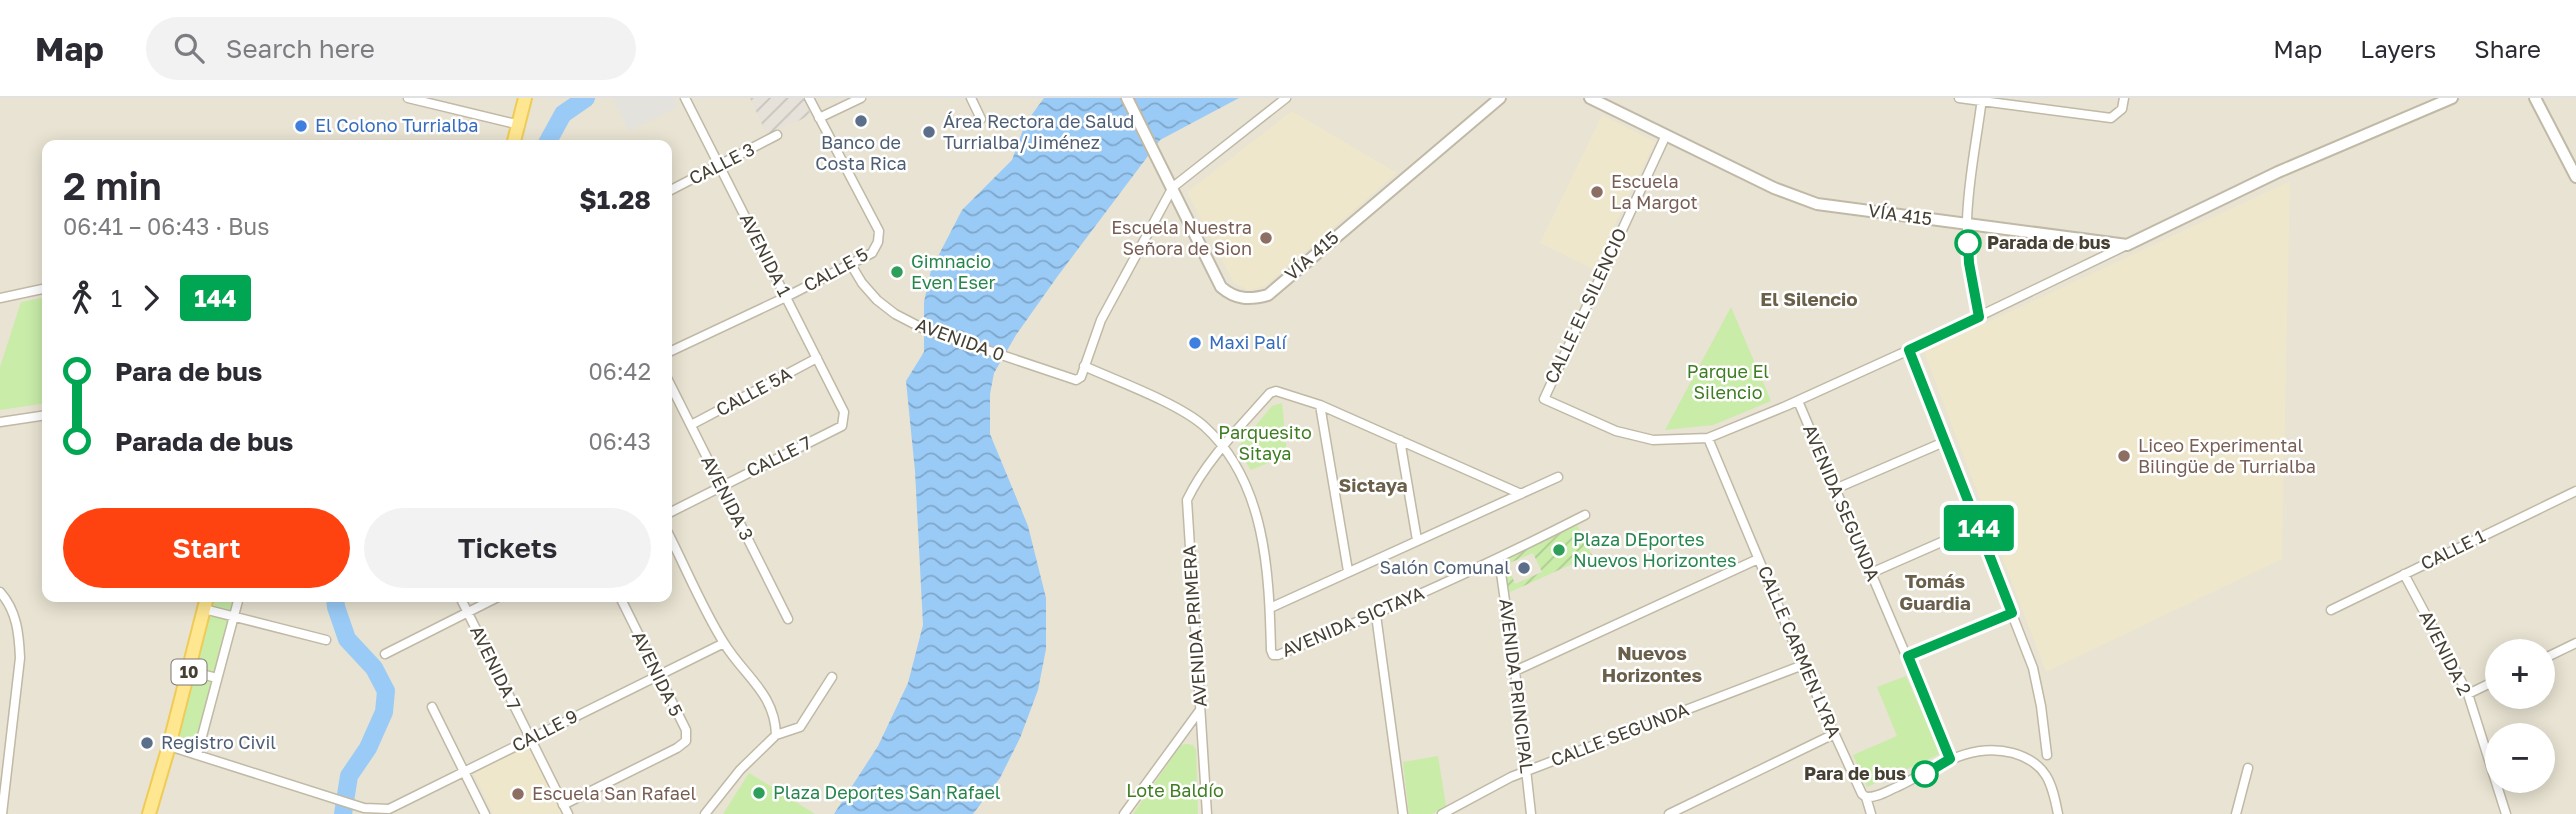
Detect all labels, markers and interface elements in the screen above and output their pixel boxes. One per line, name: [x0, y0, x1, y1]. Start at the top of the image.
search box: [146, 17, 636, 80]
text: Map: [35, 29, 104, 68]
icon: search: [170, 29, 208, 67]
text: Search here: [226, 33, 375, 64]
text: Map: [2273, 34, 2322, 63]
text: Layers: [2360, 34, 2436, 63]
text: Share: [2474, 34, 2541, 63]
place label: Área Rectora de Salud Turrialba/Jiménez: [943, 110, 1134, 153]
marker: Banco de Costa Rica: [853, 113, 869, 129]
place label: El Colono Turrialba: [315, 114, 479, 136]
marker: El Colono Turrialba: [293, 118, 309, 134]
marker: Área Rectora de Salud Turrialba/Jiménez: [921, 124, 937, 140]
place label: Banco de Costa Rica: [815, 131, 907, 174]
street label: CALLE 3: [685, 137, 758, 189]
text: 2 min: [63, 163, 162, 208]
place label: Escuela La Margot: [1611, 170, 1698, 213]
text: $1.28: [579, 184, 651, 215]
marker: Escuela La Margot: [1589, 184, 1605, 200]
street label: VÍA 415: [1867, 199, 1934, 229]
street label: AVENIDA 1: [736, 209, 796, 300]
text: 06:41 – 06:43 · Bus: [63, 212, 269, 240]
place label: Escuela Nuestra Señora de Sion: [1111, 216, 1252, 259]
street label: CALLE EL SILENCIO: [1539, 224, 1631, 387]
street label: VÍA 415: [1280, 226, 1343, 285]
marker: Escuela Nuestra Señora de Sion: [1258, 230, 1274, 246]
marker: Parada de bus: [1955, 230, 1981, 256]
place label: Parada de bus: [1987, 231, 2111, 253]
street label: CALLE 5: [799, 242, 872, 296]
place label: Gimnacio Even Eser: [911, 250, 996, 293]
marker: Gimnacio Even Eser: [889, 264, 905, 280]
icon: walk: [63, 279, 101, 317]
icon: forward: [132, 279, 170, 317]
text: 144: [194, 283, 237, 312]
text: 1: [111, 284, 122, 312]
district label: El Silencio: [1760, 287, 1858, 310]
street label: AVENIDA 0: [913, 313, 1008, 365]
place label: Maxi Palí: [1209, 331, 1287, 353]
marker: Maxi Palí: [1187, 335, 1203, 351]
text: Para de bus: [115, 356, 262, 387]
text: 06:42: [589, 357, 651, 385]
park label: Parque El Silencio: [1687, 360, 1769, 403]
street label: CALLE 5A: [712, 362, 795, 420]
park label: Parquesito Sitaya: [1218, 421, 1312, 464]
street label: AVENIDA SEGUNDA: [1799, 421, 1885, 584]
text: Parada de bus: [115, 426, 293, 457]
text: 06:43: [588, 427, 651, 455]
street label: CALLE 7: [743, 431, 815, 481]
place label: Liceo Experimental Bilingüe de Turrialba: [2138, 434, 2316, 477]
marker: Liceo Experimental Bilingüe de Turrialba: [2116, 448, 2132, 464]
street label: AVENIDA 3: [697, 451, 759, 544]
district label: Sictaya: [1339, 473, 1407, 496]
line badge: 144: [1939, 505, 2019, 551]
button: Start: [63, 508, 350, 588]
button: Tickets: [364, 508, 651, 588]
text: 144: [1958, 513, 2000, 542]
street label: CALLE 1: [2417, 524, 2488, 574]
place label: Plaza DEportes Nuevos Horizontes: [1573, 528, 1737, 571]
marker: Plaza DEportes Nuevos Horizontes: [1551, 542, 1567, 558]
street label: AVENIDA PRIMERA: [1177, 544, 1211, 708]
place label: Salón Comunal: [1380, 556, 1510, 578]
marker: Salón Comunal: [1516, 560, 1532, 576]
street label: CALLE CARMEN LYRA: [1754, 562, 1846, 741]
district label: Tomás Guardia: [1899, 569, 1971, 614]
street label: AVENIDA SICTAYA: [1278, 581, 1427, 661]
street label: AVENIDA PRINCIPAL: [1495, 597, 1539, 774]
street label: AVENIDA 2: [2415, 607, 2477, 699]
street label: AVENIDA 7: [466, 622, 526, 713]
street label: AVENIDA 5: [628, 627, 688, 720]
map controls: [2485, 639, 2555, 793]
button: +: [2485, 639, 2555, 709]
district label: Nuevos Horizontes: [1602, 641, 1703, 686]
road number: 10: [172, 660, 206, 684]
street label: CALLE SEGUNDA: [1547, 698, 1692, 771]
street label: CALLE 9: [508, 704, 581, 756]
button: −: [2485, 723, 2555, 793]
place label: Registro Civil: [161, 731, 276, 753]
marker: Registro Civil: [139, 735, 155, 751]
marker: Para de bus: [1912, 761, 1938, 787]
place label: Para de bus: [1804, 762, 1906, 784]
park label: Lote Baldío: [1126, 779, 1224, 801]
place label: Plaza Deportes San Rafael: [773, 781, 1001, 803]
place label: Escuela San Rafael: [532, 782, 696, 804]
marker: Plaza Deportes San Rafael: [751, 785, 767, 801]
marker: Escuela San Rafael: [510, 786, 526, 802]

